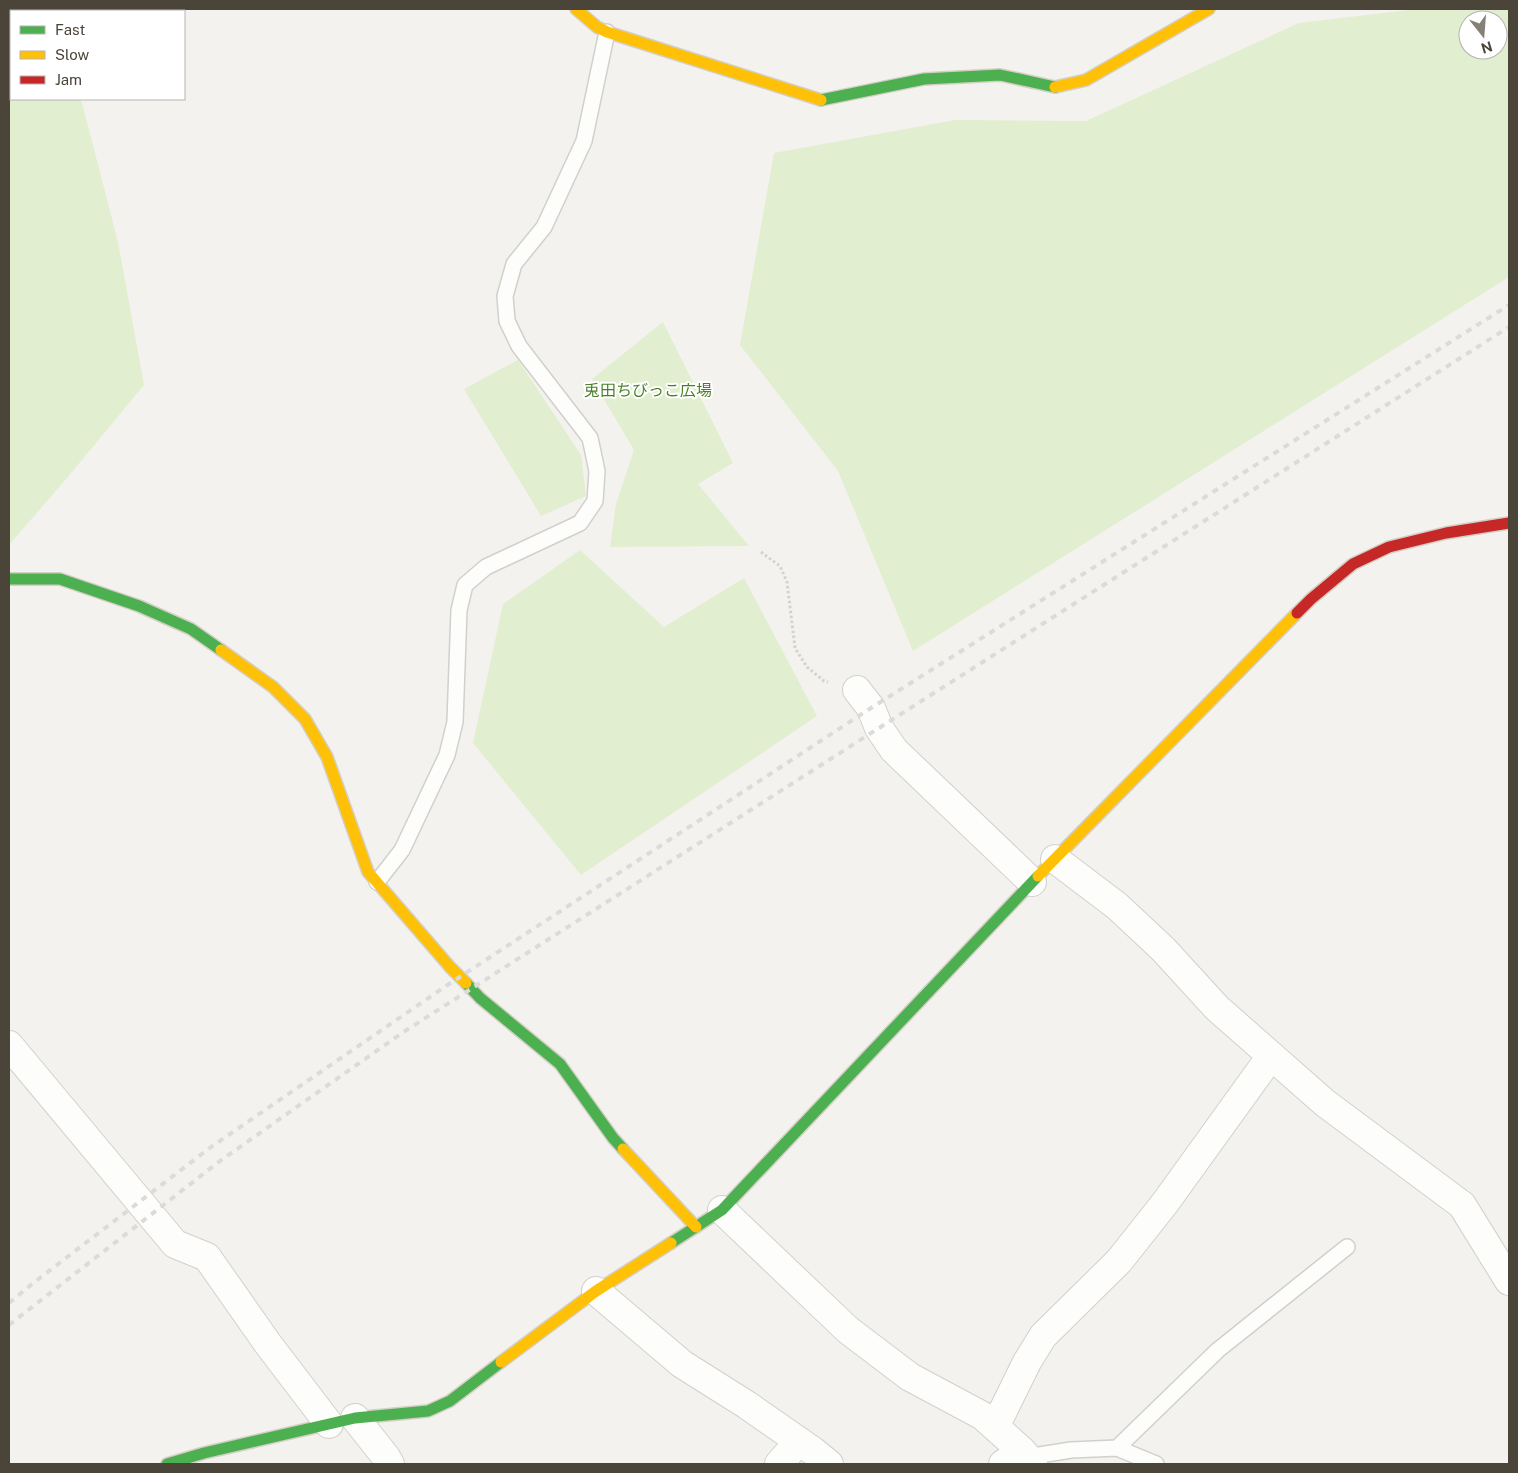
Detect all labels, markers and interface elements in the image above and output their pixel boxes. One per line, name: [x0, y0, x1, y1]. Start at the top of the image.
legend: [10, 10, 185, 100]
north arrow: [1458, 10, 1508, 60]
text: Fast: [55, 21, 85, 38]
text: N: [1479, 38, 1494, 57]
text: Slow: [55, 46, 90, 63]
text: Jam: [55, 71, 82, 88]
park label: 兎田ちびっこ広場: [584, 381, 712, 400]

